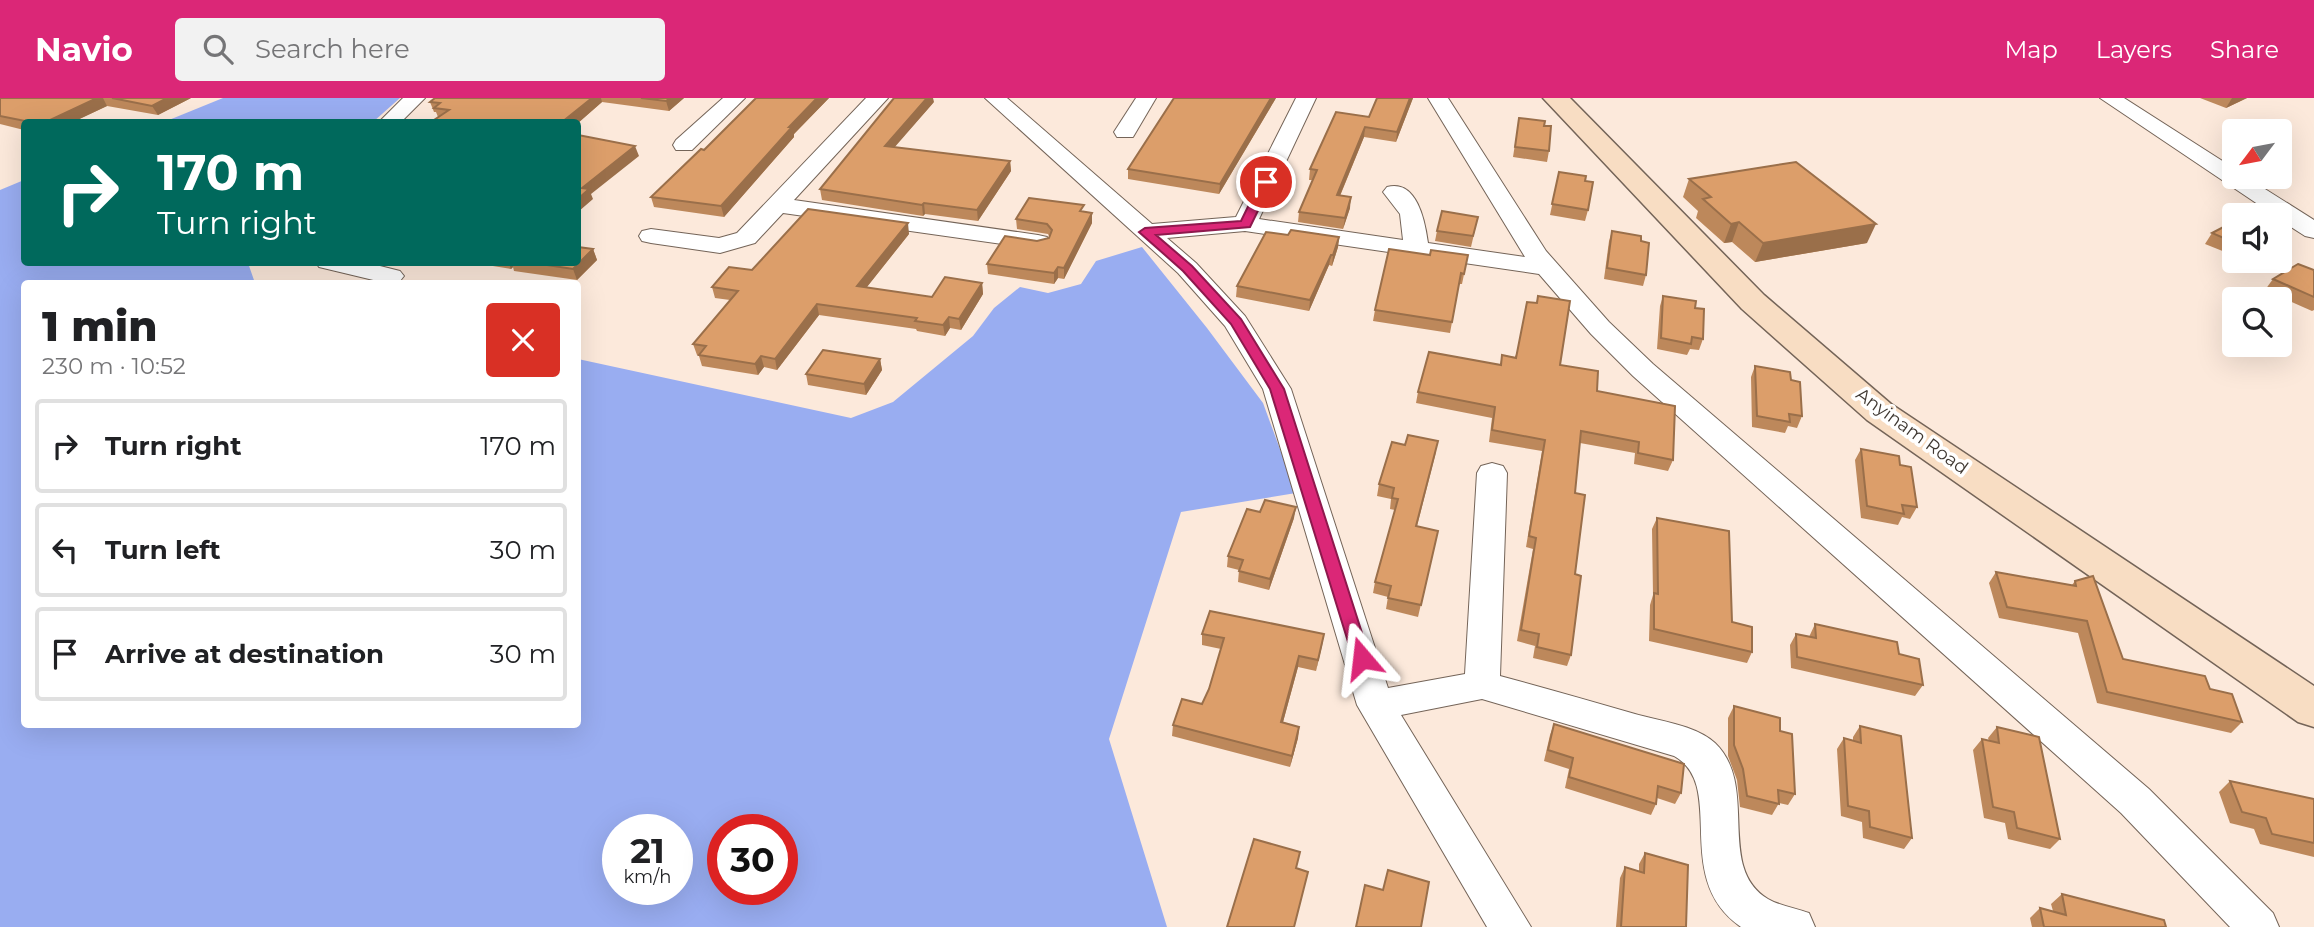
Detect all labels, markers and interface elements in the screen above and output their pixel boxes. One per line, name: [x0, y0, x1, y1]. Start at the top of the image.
search box: [175, 18, 665, 81]
text: Navio: [35, 29, 133, 69]
icon: search: [199, 30, 237, 68]
text: Search here: [255, 33, 410, 65]
text: Map: [2004, 35, 2058, 64]
text: Layers: [2096, 35, 2172, 64]
text: Share: [2210, 35, 2279, 64]
north arrow: [2222, 119, 2292, 189]
map controls: [2222, 119, 2292, 357]
text: 170 m: [157, 143, 304, 202]
icon: right: [42, 147, 133, 238]
pin: [1236, 152, 1296, 212]
icon: arrive: [1247, 163, 1285, 201]
text: Turn right: [157, 203, 317, 242]
button: sound: [2222, 203, 2292, 273]
button: search: [2222, 287, 2292, 357]
text: 1 min: [42, 300, 158, 352]
button: close: [486, 303, 560, 377]
text: 230 m · 10:52: [42, 352, 186, 380]
street label: Anyinam Road: [1852, 383, 1972, 479]
icon: right: [46, 427, 84, 465]
text: Turn right: [105, 430, 241, 462]
text: 170 m: [480, 430, 556, 462]
icon: left: [46, 531, 84, 569]
text: Turn left: [105, 534, 221, 566]
text: 30 m: [490, 534, 556, 566]
position arrow: [1325, 621, 1399, 695]
icon: arrive: [46, 635, 84, 673]
text: Arrive at destination: [105, 638, 384, 670]
text: 30 m: [490, 638, 556, 670]
speed limit sign: 30: [707, 814, 798, 905]
text: 21: [630, 829, 665, 872]
text: km/h: [623, 866, 672, 888]

